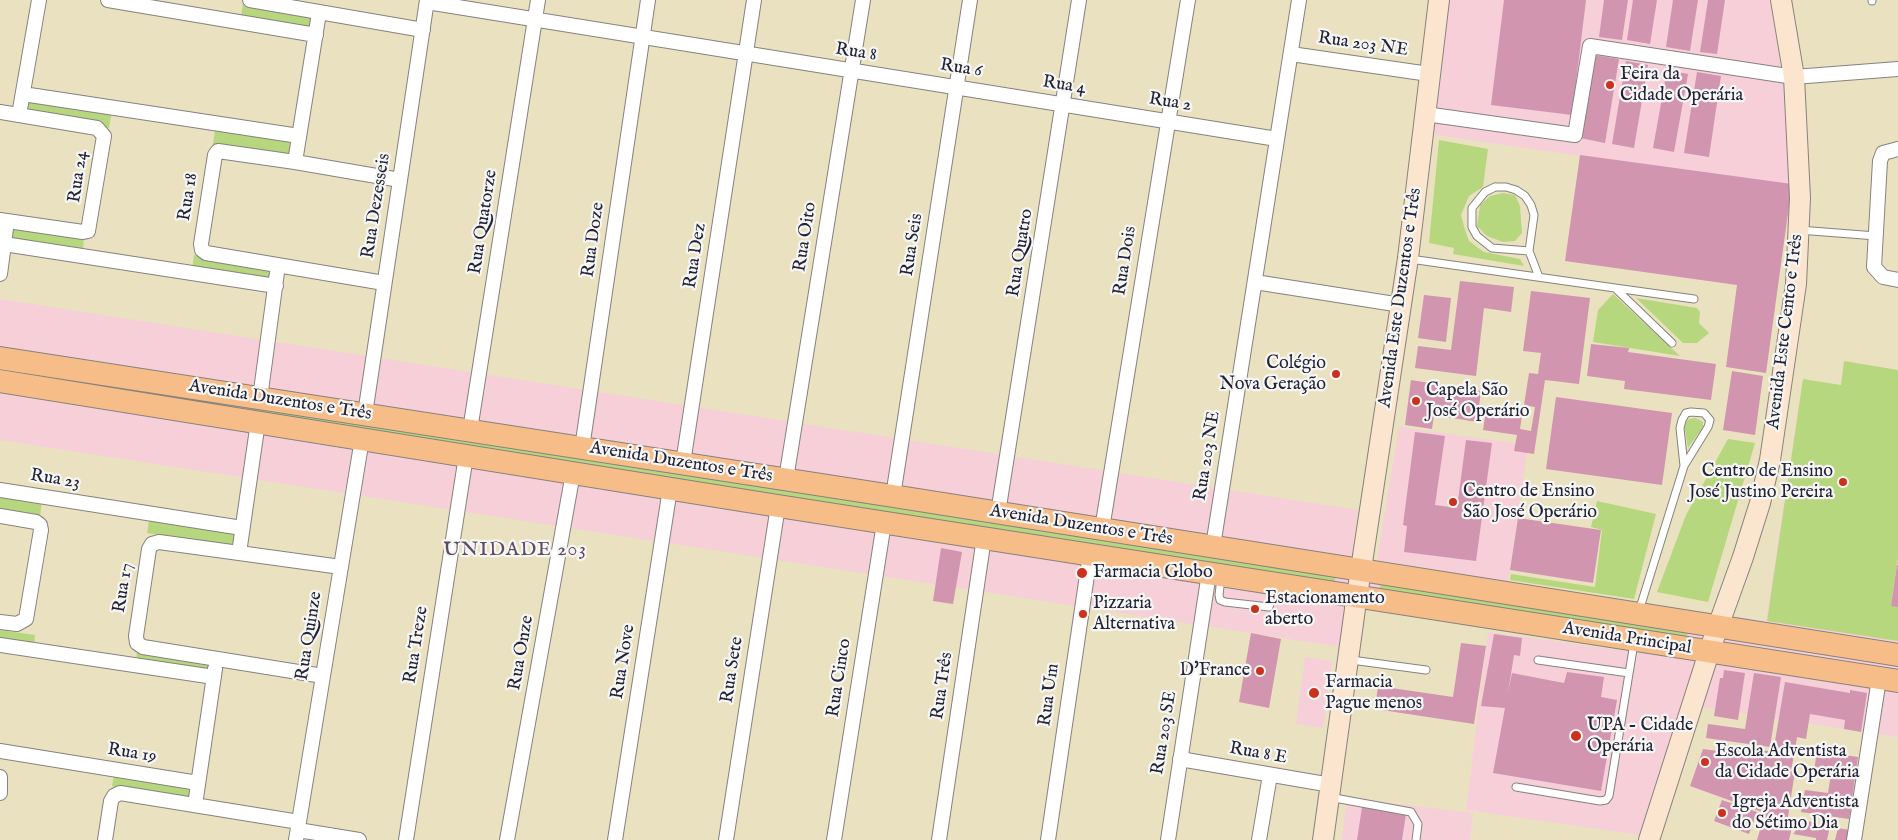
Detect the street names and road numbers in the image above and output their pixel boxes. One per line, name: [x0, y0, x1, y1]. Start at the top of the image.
street label: Rua 203 NE: [1317, 28, 1409, 62]
street label: Rua 8: [834, 39, 878, 67]
street label: Rua 6: [938, 55, 984, 83]
street label: Rua 4: [1041, 72, 1087, 100]
street label: Rua 2: [1147, 89, 1193, 117]
street label: Rua 24: [65, 150, 93, 204]
street label: Rua Dezesseis: [358, 152, 396, 260]
street label: Rua Quatorze: [465, 168, 503, 276]
street label: Rua 18: [175, 171, 203, 223]
street label: Avenida Este Duzentos e Três: [1375, 187, 1427, 409]
street label: Rua Doze: [578, 201, 610, 279]
street label: Rua Oito: [790, 201, 822, 273]
street label: Rua Quatro: [1003, 207, 1039, 299]
street label: Rua Seis: [897, 212, 929, 278]
street label: Rua Dez: [680, 222, 712, 290]
street label: Rua Dois: [1110, 225, 1142, 297]
street label: Avenida Este Cento e Três: [1763, 233, 1809, 431]
street label: Avenida Duzentos e Três: [187, 376, 373, 426]
street label: Rua 203 NE: [1190, 410, 1226, 502]
street label: Avenida Duzentos e Três: [588, 438, 774, 488]
street label: Rua 23: [29, 465, 81, 495]
street label: Avenida Duzentos e Três: [988, 501, 1174, 551]
street label: Rua 17: [109, 562, 139, 614]
street label: Rua Quinze: [292, 590, 328, 682]
street label: Rua Treze: [400, 605, 434, 685]
street label: Rua Onze: [505, 614, 539, 692]
street label: Avenida Principal: [1561, 618, 1693, 660]
street label: Rua Nove: [607, 623, 641, 701]
street label: Rua Sete: [717, 635, 749, 705]
street label: Rua Cinco: [823, 637, 857, 719]
street label: Rua Três: [928, 651, 958, 721]
street label: Rua Um: [1035, 662, 1065, 728]
street label: Rua 203 SE: [1148, 690, 1182, 776]
street label: Rua 8 E: [1228, 738, 1288, 770]
street label: Rua 19: [106, 739, 158, 769]

